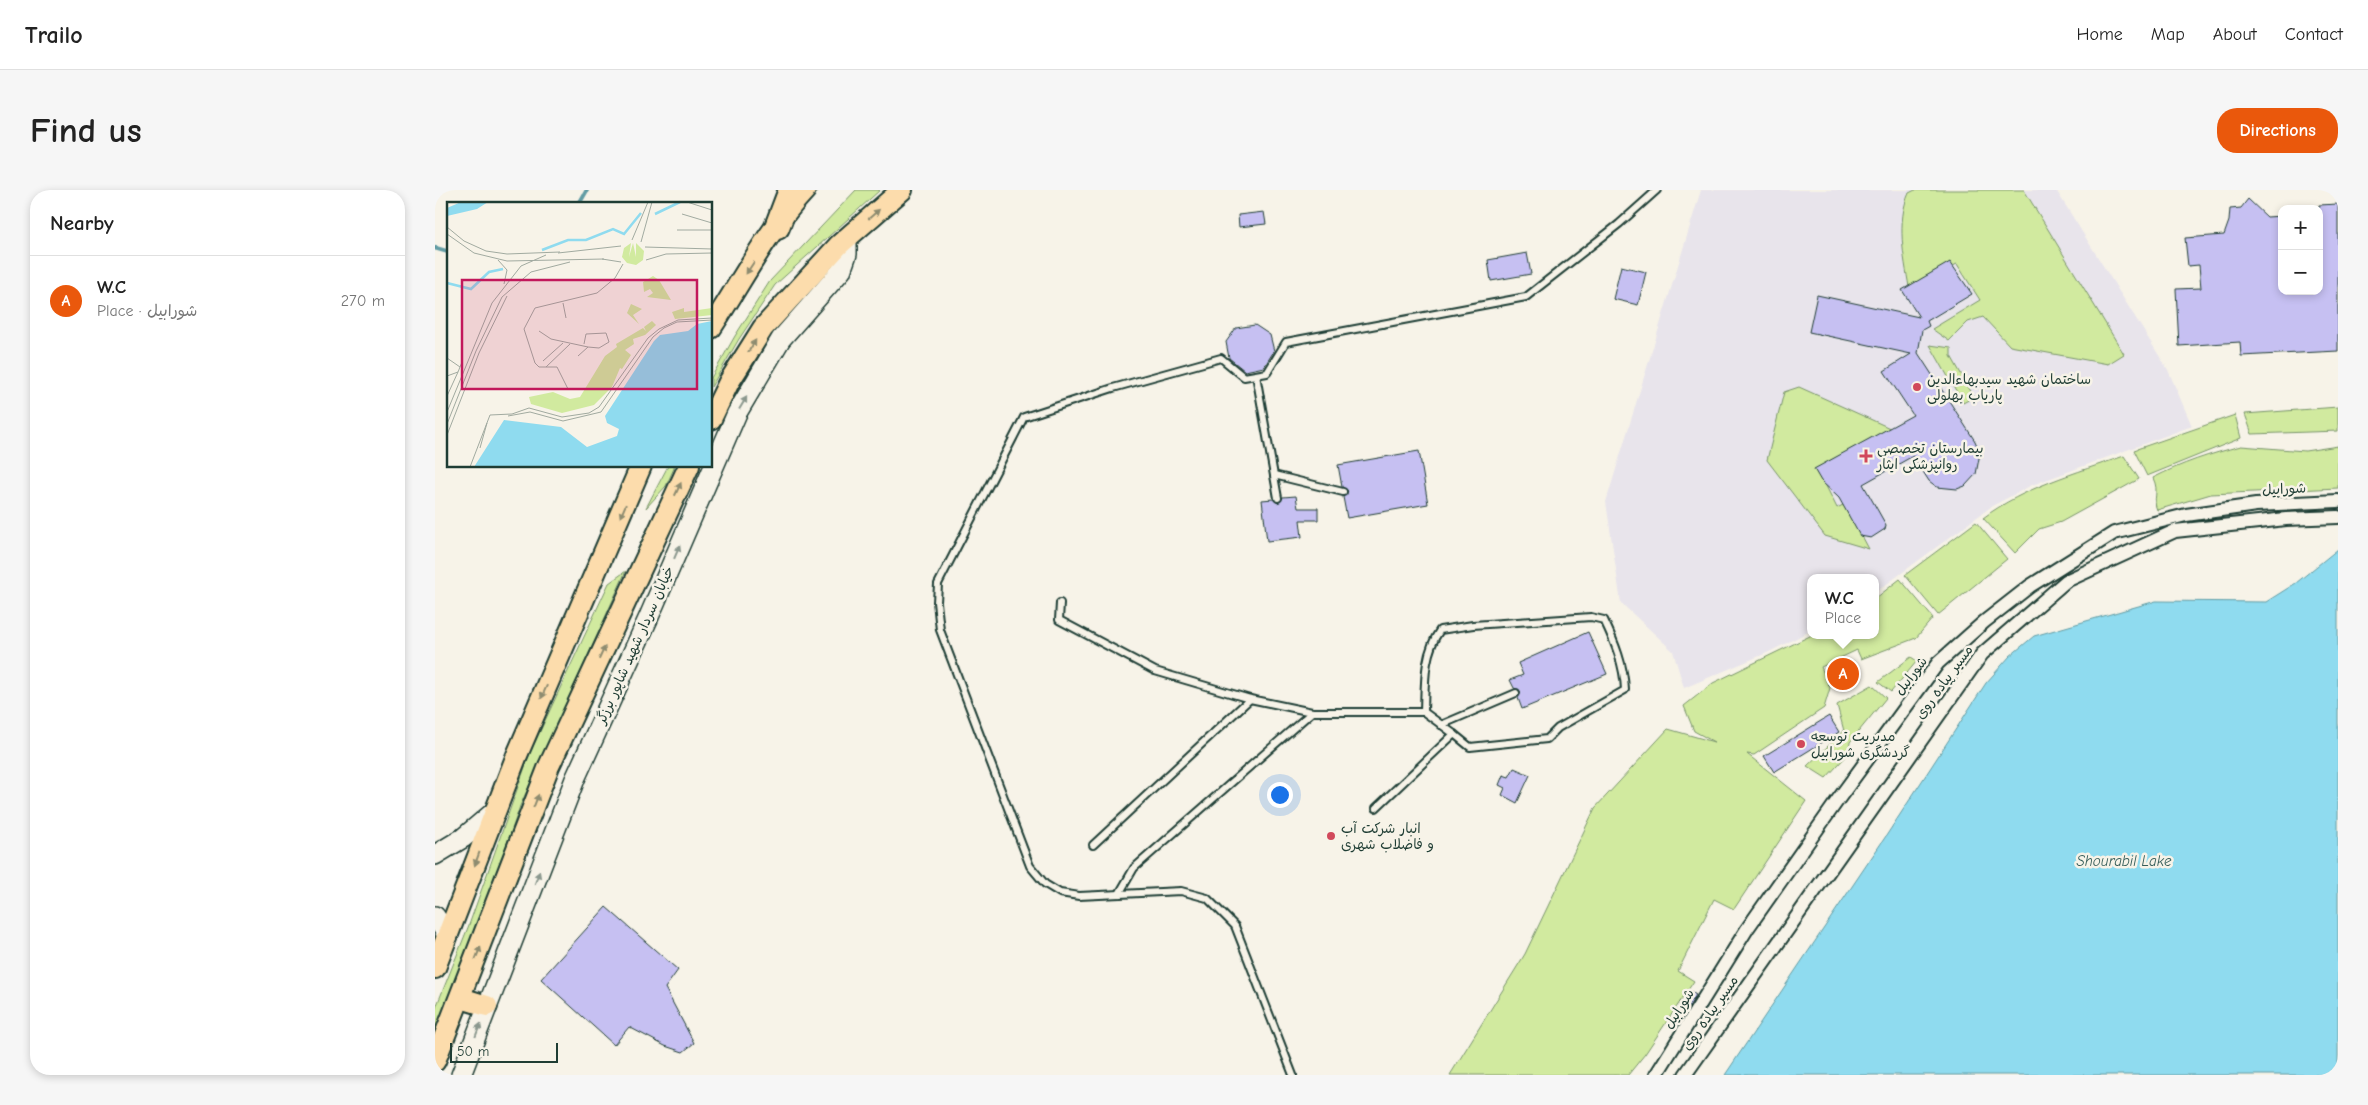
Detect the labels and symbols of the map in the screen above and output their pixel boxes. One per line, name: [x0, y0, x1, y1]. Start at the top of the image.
inset map: [447, 202, 713, 468]
one-way arrow: [867, 209, 880, 220]
one-way arrow: [745, 261, 755, 274]
one-way arrow: [747, 339, 756, 352]
place label: ساختمان شهید سیدبهاءالدین پاریاب بهلولی: [1927, 371, 2091, 405]
marker: ساختمان شهید سیدبهاءالدین پاریاب بهلولی: [1911, 381, 1923, 393]
one-way arrow: [738, 397, 747, 410]
place label: بیمارستان تخصصی روانپزشکی ایثار: [1876, 440, 1984, 474]
marker: بیمارستان تخصصی روانپزشکی ایثار: [1859, 449, 1873, 463]
street label: شورابیل: [2262, 479, 2306, 499]
one-way arrow: [674, 482, 682, 497]
one-way arrow: [618, 504, 626, 518]
one-way arrow: [673, 544, 681, 559]
street label: خیابان سردار شهید شاپور برزگر: [592, 563, 678, 728]
street label: مسیر پیاده روی: [1911, 642, 1977, 723]
one-way arrow: [598, 645, 606, 660]
street label: شورابیل: [1891, 653, 1931, 699]
pin: A: [1827, 655, 1859, 693]
one-way arrow: [540, 685, 548, 699]
place label: مدیریت توسعه گردشگری شورابیل: [1811, 728, 1910, 761]
marker: مدیریت توسعه گردشگری شورابیل: [1795, 738, 1807, 750]
your location: [1267, 782, 1293, 808]
one-way arrow: [532, 793, 540, 808]
place label: انبار شرکت آب و فاضلاب شهری: [1341, 820, 1434, 853]
marker: انبار شرکت آب و فاضلاب شهری: [1325, 830, 1337, 842]
one-way arrow: [473, 852, 481, 867]
water label: Shourabil Lake: [2077, 852, 2172, 870]
one-way arrow: [533, 870, 541, 885]
one-way arrow: [474, 945, 482, 960]
street label: مسیر پیاده روی: [1678, 972, 1743, 1054]
street label: شورابیل: [1660, 986, 1698, 1032]
one-way arrow: [475, 1022, 483, 1037]
scale bar: [450, 1040, 557, 1063]

